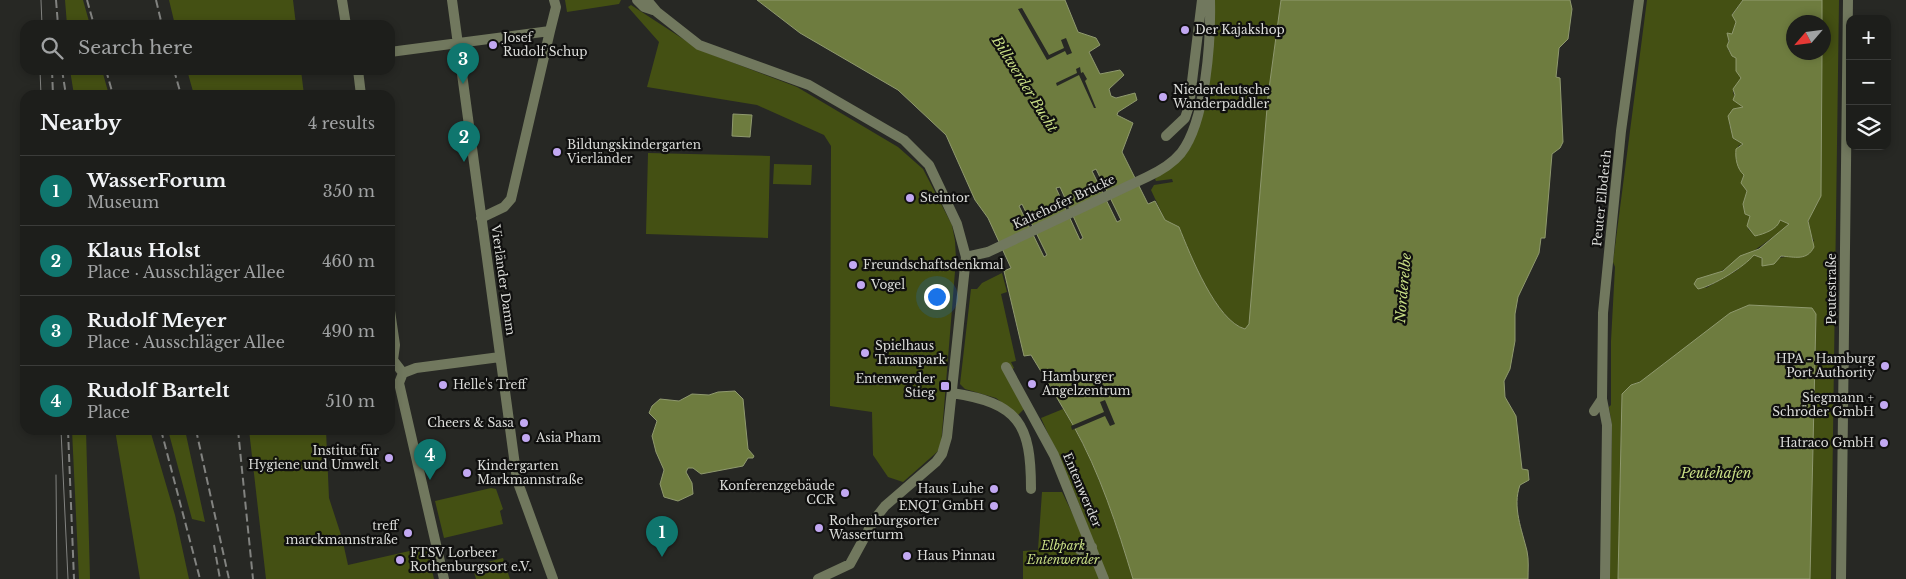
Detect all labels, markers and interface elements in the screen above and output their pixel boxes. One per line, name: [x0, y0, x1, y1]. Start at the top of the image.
north arrow: [1786, 15, 1831, 60]
map controls: [1846, 15, 1891, 150]
button: +: [1846, 15, 1891, 60]
search box: [20, 20, 395, 75]
place label: Der Kajakshop: [1195, 22, 1285, 37]
marker: Der Kajakshop: [1179, 24, 1191, 36]
place label: Josef Rudolf Schup: [501, 30, 587, 59]
water label: Billwerder Bucht: [988, 32, 1062, 136]
icon: search: [38, 34, 66, 62]
text: Search here: [78, 36, 193, 59]
marker: Josef Rudolf Schup: [487, 39, 499, 51]
pin: 3: [447, 43, 479, 84]
button: −: [1846, 60, 1891, 105]
place label: Niederdeutsche Wanderpaddler: [1172, 82, 1270, 111]
marker: Niederdeutsche Wanderpaddler: [1157, 91, 1169, 103]
button: layers: [1846, 105, 1891, 150]
text: Nearby: [40, 110, 121, 136]
text: 4 results: [308, 113, 375, 133]
pin: 2: [448, 121, 480, 162]
place label: Bildungskindergarten Vierländer: [566, 137, 701, 166]
marker: Bildungskindergarten Vierländer: [551, 146, 563, 158]
street label: Peuter Elbdeich: [1589, 149, 1614, 247]
text: WasserForum: [87, 169, 226, 192]
street label: Kaltehofer Brücke: [1010, 171, 1117, 232]
text: 1: [53, 181, 59, 201]
text: 350 m: [323, 181, 375, 201]
place label: Steintor: [920, 190, 970, 205]
text: Museum: [87, 192, 159, 212]
marker: Steintor: [904, 192, 916, 204]
street label: Vierländer Damm: [488, 223, 519, 336]
text: Klaus Holst: [87, 239, 201, 262]
text: 2: [51, 251, 61, 271]
text: 460 m: [322, 251, 375, 271]
water label: Norderelbe: [1391, 252, 1415, 325]
street label: Peutestraße: [1824, 253, 1839, 325]
place label: Freundschaftsdenkmal: [863, 257, 1004, 272]
marker: Freundschaftsdenkmal: [847, 259, 859, 271]
text: Place · Ausschläger Allee: [87, 262, 285, 282]
place label: Vogel: [870, 277, 905, 292]
marker: Vogel: [855, 279, 867, 291]
your location: [924, 284, 950, 310]
text: Rudolf Meyer: [87, 309, 226, 332]
text: 3: [51, 321, 61, 341]
text: 490 m: [322, 321, 375, 341]
text: Place · Ausschläger Allee: [87, 332, 285, 352]
place label: Spielhaus Traunspark: [875, 338, 946, 367]
marker: Spielhaus Traunspark: [859, 347, 871, 359]
place label: HPA - Hamburg Port Authority: [1776, 351, 1876, 380]
marker: HPA - Hamburg Port Authority: [1879, 360, 1891, 372]
place label: Hamburger Angelzentrum: [1041, 369, 1131, 398]
place label: Entenwerder Stieg: [855, 371, 936, 400]
place label: Helle's Treff: [453, 377, 527, 392]
marker: Hamburger Angelzentrum: [1026, 378, 1038, 390]
text: Rudolf Bartelt: [87, 379, 230, 402]
marker: Helle's Treff: [437, 379, 449, 391]
marker: Entenwerder Stieg: [939, 380, 951, 392]
place label: Siegmann + Schröder GmbH: [1772, 390, 1874, 419]
text: 4: [51, 391, 61, 411]
text: 510 m: [326, 391, 375, 411]
marker: Siegmann + Schröder GmbH: [1878, 399, 1890, 411]
text: Place: [87, 402, 130, 422]
place label: Cheers & Sasa: [427, 415, 514, 430]
marker: Cheers & Sasa: [518, 417, 530, 429]
place label: Asia Pham: [535, 430, 601, 445]
marker: Asia Pham: [520, 432, 532, 444]
place label: Hatraco GmbH: [1780, 435, 1874, 450]
marker: Hatraco GmbH: [1878, 437, 1890, 449]
pin: 4: [414, 439, 446, 480]
place label: Institut für Hygiene und Umwelt: [248, 443, 379, 472]
street label: Entenwerder: [1060, 450, 1105, 530]
marker: Institut für Hygiene und Umwelt: [383, 452, 395, 464]
place label: Kindergarten Markmannstraße: [477, 458, 583, 487]
water label: Peutehafen: [1680, 464, 1752, 482]
marker: Kindergarten Markmannstraße: [461, 467, 473, 479]
place label: Konferenzgebäude CCR: [719, 478, 836, 507]
place label: Haus Luhe: [917, 481, 984, 496]
marker: Haus Luhe: [988, 483, 1000, 495]
marker: Konferenzgebäude CCR: [839, 487, 851, 499]
place label: ENQT GmbH: [899, 498, 984, 513]
marker: ENQT GmbH: [988, 500, 1000, 512]
place label: Rothenburgsorter Wasserturm: [828, 513, 939, 542]
pin: 1: [646, 516, 678, 557]
place label: treff marckmannstraße: [286, 518, 399, 547]
marker: Rothenburgsorter Wasserturm: [813, 522, 825, 534]
marker: treff marckmannstraße: [402, 527, 414, 539]
park label: Elbpark Entenwerder: [1026, 538, 1100, 567]
place label: FTSV Lorbeer Rothenburgsort e.V.: [410, 545, 532, 574]
place label: Haus Pinnau: [917, 548, 995, 563]
marker: Haus Pinnau: [901, 550, 913, 562]
marker: FTSV Lorbeer Rothenburgsort e.V.: [394, 554, 406, 566]

